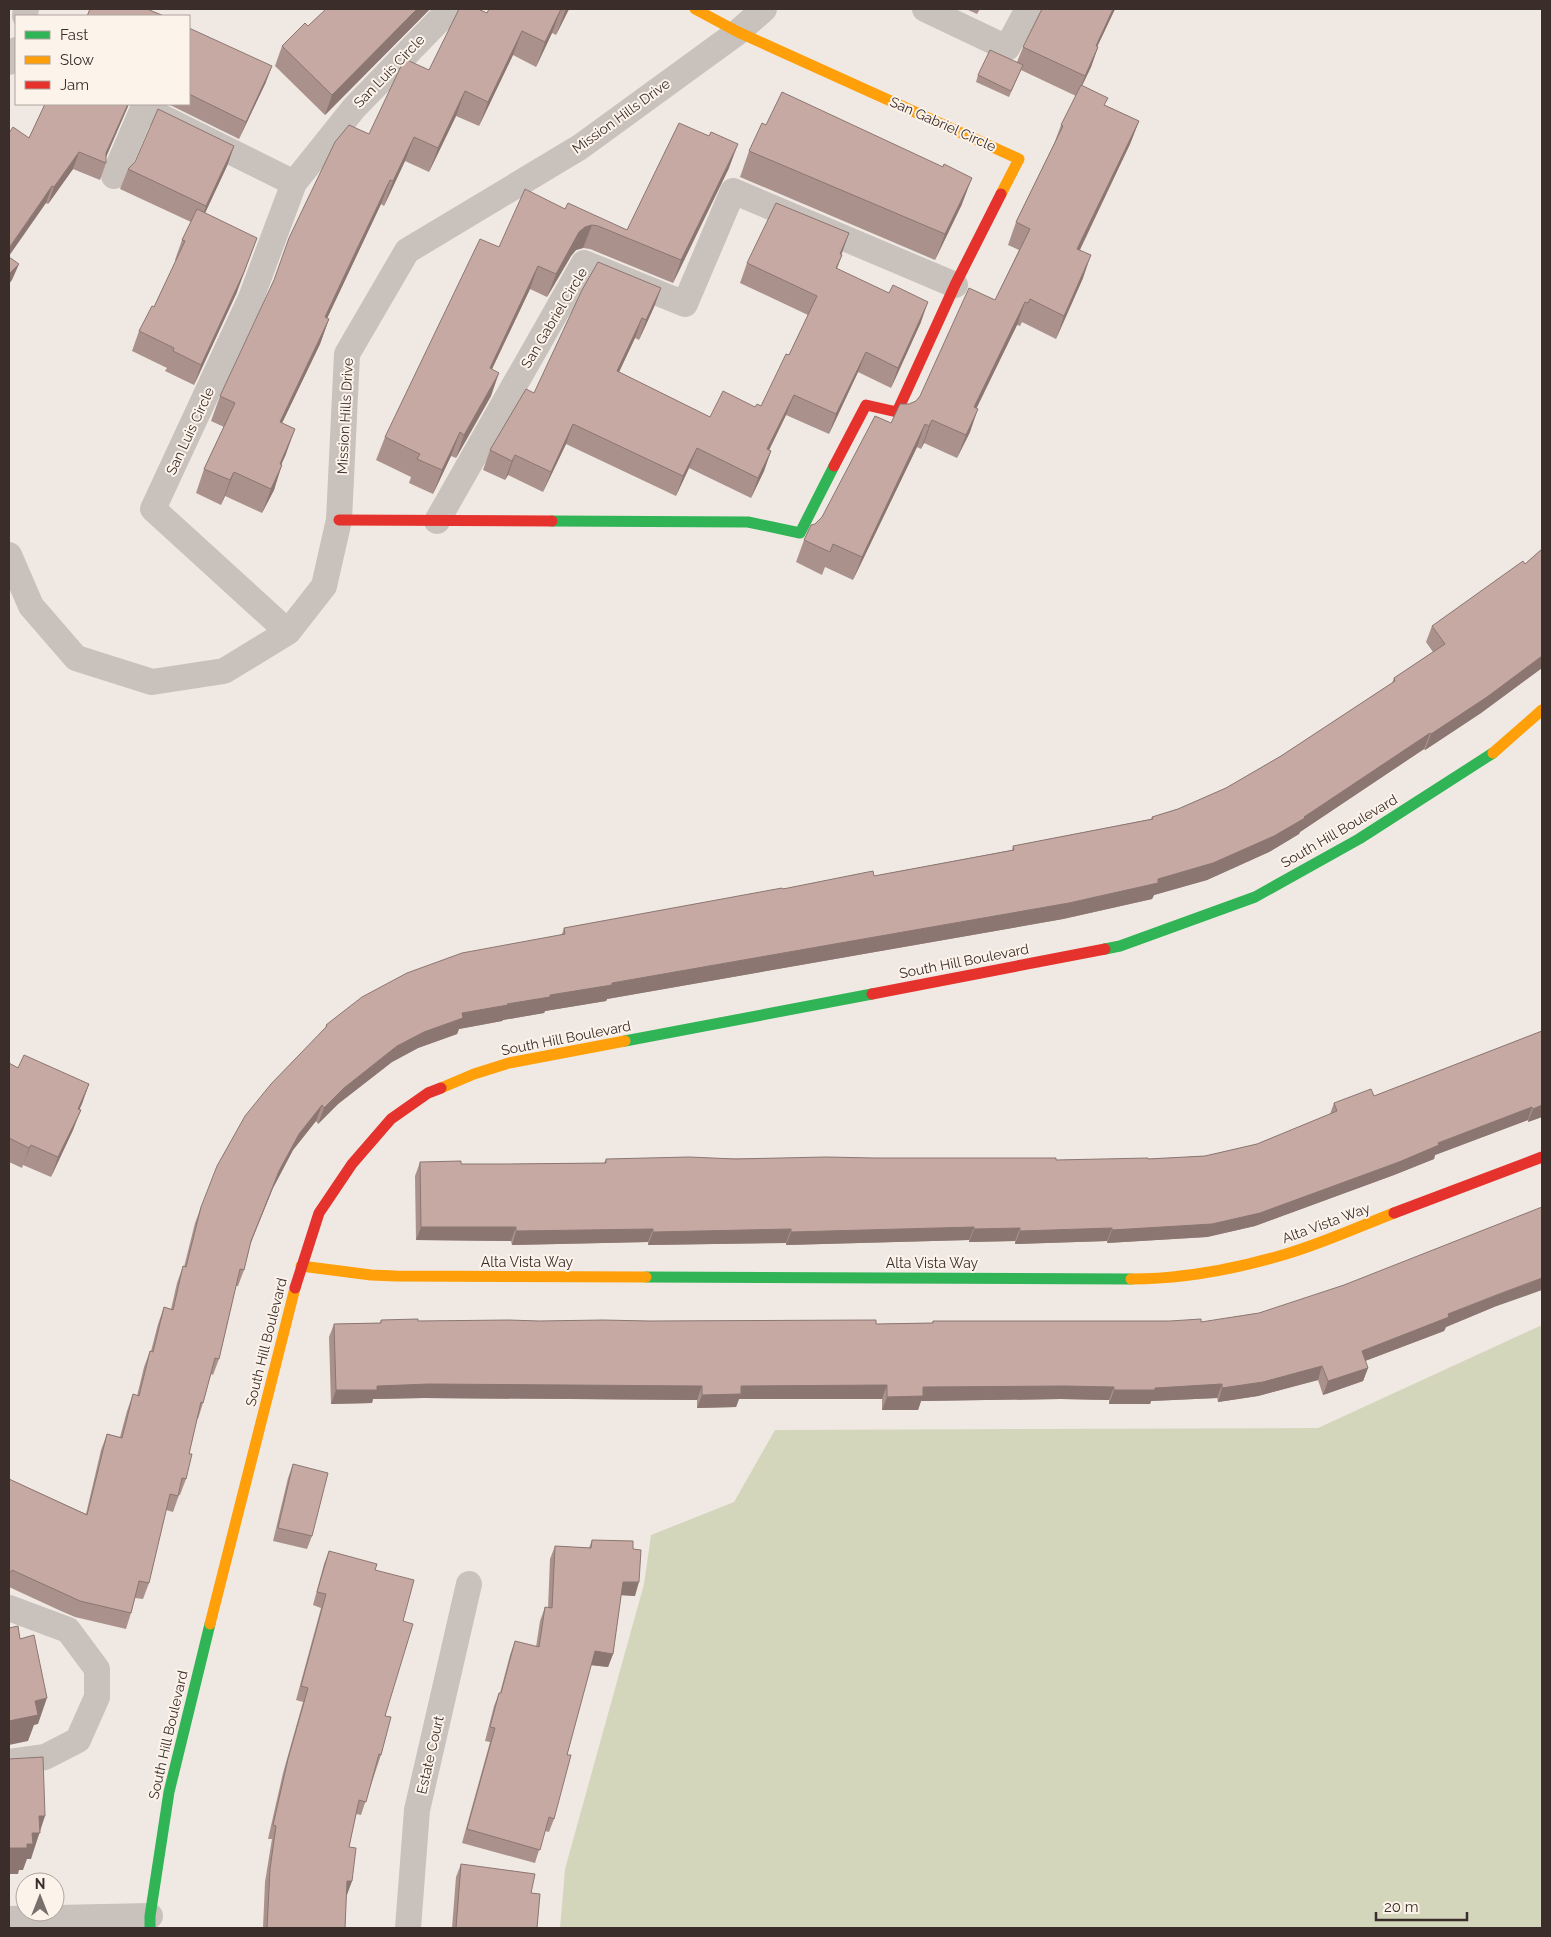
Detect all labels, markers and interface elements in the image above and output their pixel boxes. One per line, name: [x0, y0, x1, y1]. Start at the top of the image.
legend: [15, 15, 190, 105]
text: Fast: [60, 26, 88, 44]
street label: San Luis Circle: [350, 31, 428, 111]
text: Slow: [60, 51, 94, 69]
street label: Mission Hills Drive: [569, 75, 673, 157]
text: Jam: [60, 76, 89, 94]
street label: San Gabriel Circle: [888, 93, 998, 155]
street label: San Gabriel Circle: [518, 265, 590, 371]
street label: Mission Hills Drive: [334, 357, 356, 475]
street label: San Luis Circle: [163, 385, 217, 477]
street label: South Hill Boulevard: [1278, 791, 1400, 871]
street label: South Hill Boulevard: [898, 941, 1030, 981]
street label: South Hill Boulevard: [500, 1018, 632, 1058]
street label: Alta Vista Way: [1280, 1200, 1372, 1246]
street label: Alta Vista Way: [481, 1254, 574, 1270]
street label: Alta Vista Way: [886, 1255, 979, 1271]
street label: South Hill Boulevard: [242, 1276, 290, 1408]
street label: South Hill Boulevard: [145, 1669, 191, 1801]
street label: Estate Court: [413, 1714, 447, 1796]
north arrow: [15, 1872, 65, 1922]
text: N: [35, 1876, 45, 1892]
scale bar: [1376, 1890, 1467, 1922]
text: 20 m: [1384, 1898, 1419, 1916]

